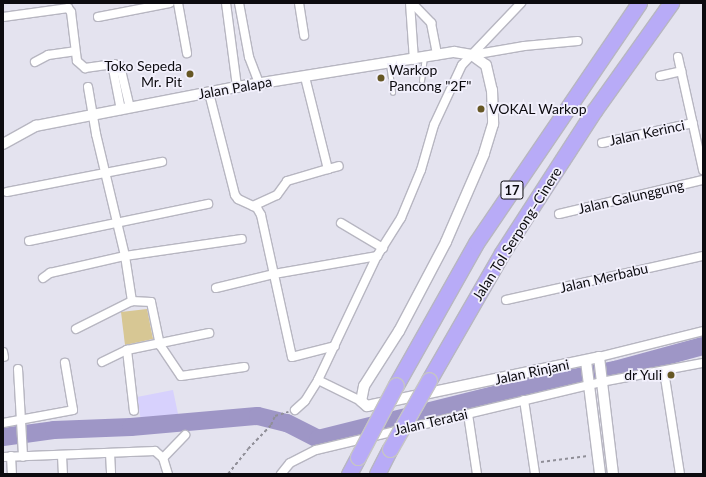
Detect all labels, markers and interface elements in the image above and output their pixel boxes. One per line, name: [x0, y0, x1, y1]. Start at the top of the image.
place label: Toko Sepeda Mr. Pit: [104, 58, 182, 90]
place label: Warkop Pancong "2F": [389, 62, 472, 94]
marker: Toko Sepeda Mr. Pit: [185, 69, 195, 79]
street label: Jalan Palapa: [197, 73, 273, 103]
marker: Warkop Pancong "2F": [376, 73, 386, 83]
place label: VOKAL Warkop: [489, 101, 587, 117]
marker: VOKAL Warkop: [476, 104, 486, 114]
street label: Jalan Kerinci: [608, 117, 686, 149]
street label: Jalan Tol Serpong–Cinere: [469, 164, 565, 304]
street label: Jalan Galunggung: [577, 177, 685, 217]
road number: 17: [500, 179, 524, 201]
street label: Jalan Merbabu: [558, 260, 650, 296]
street label: Jalan Rinjani: [493, 356, 571, 388]
place label: dr Yuli: [623, 367, 662, 383]
marker: dr Yuli: [665, 369, 677, 381]
street label: Jalan Teratai: [392, 405, 470, 439]

